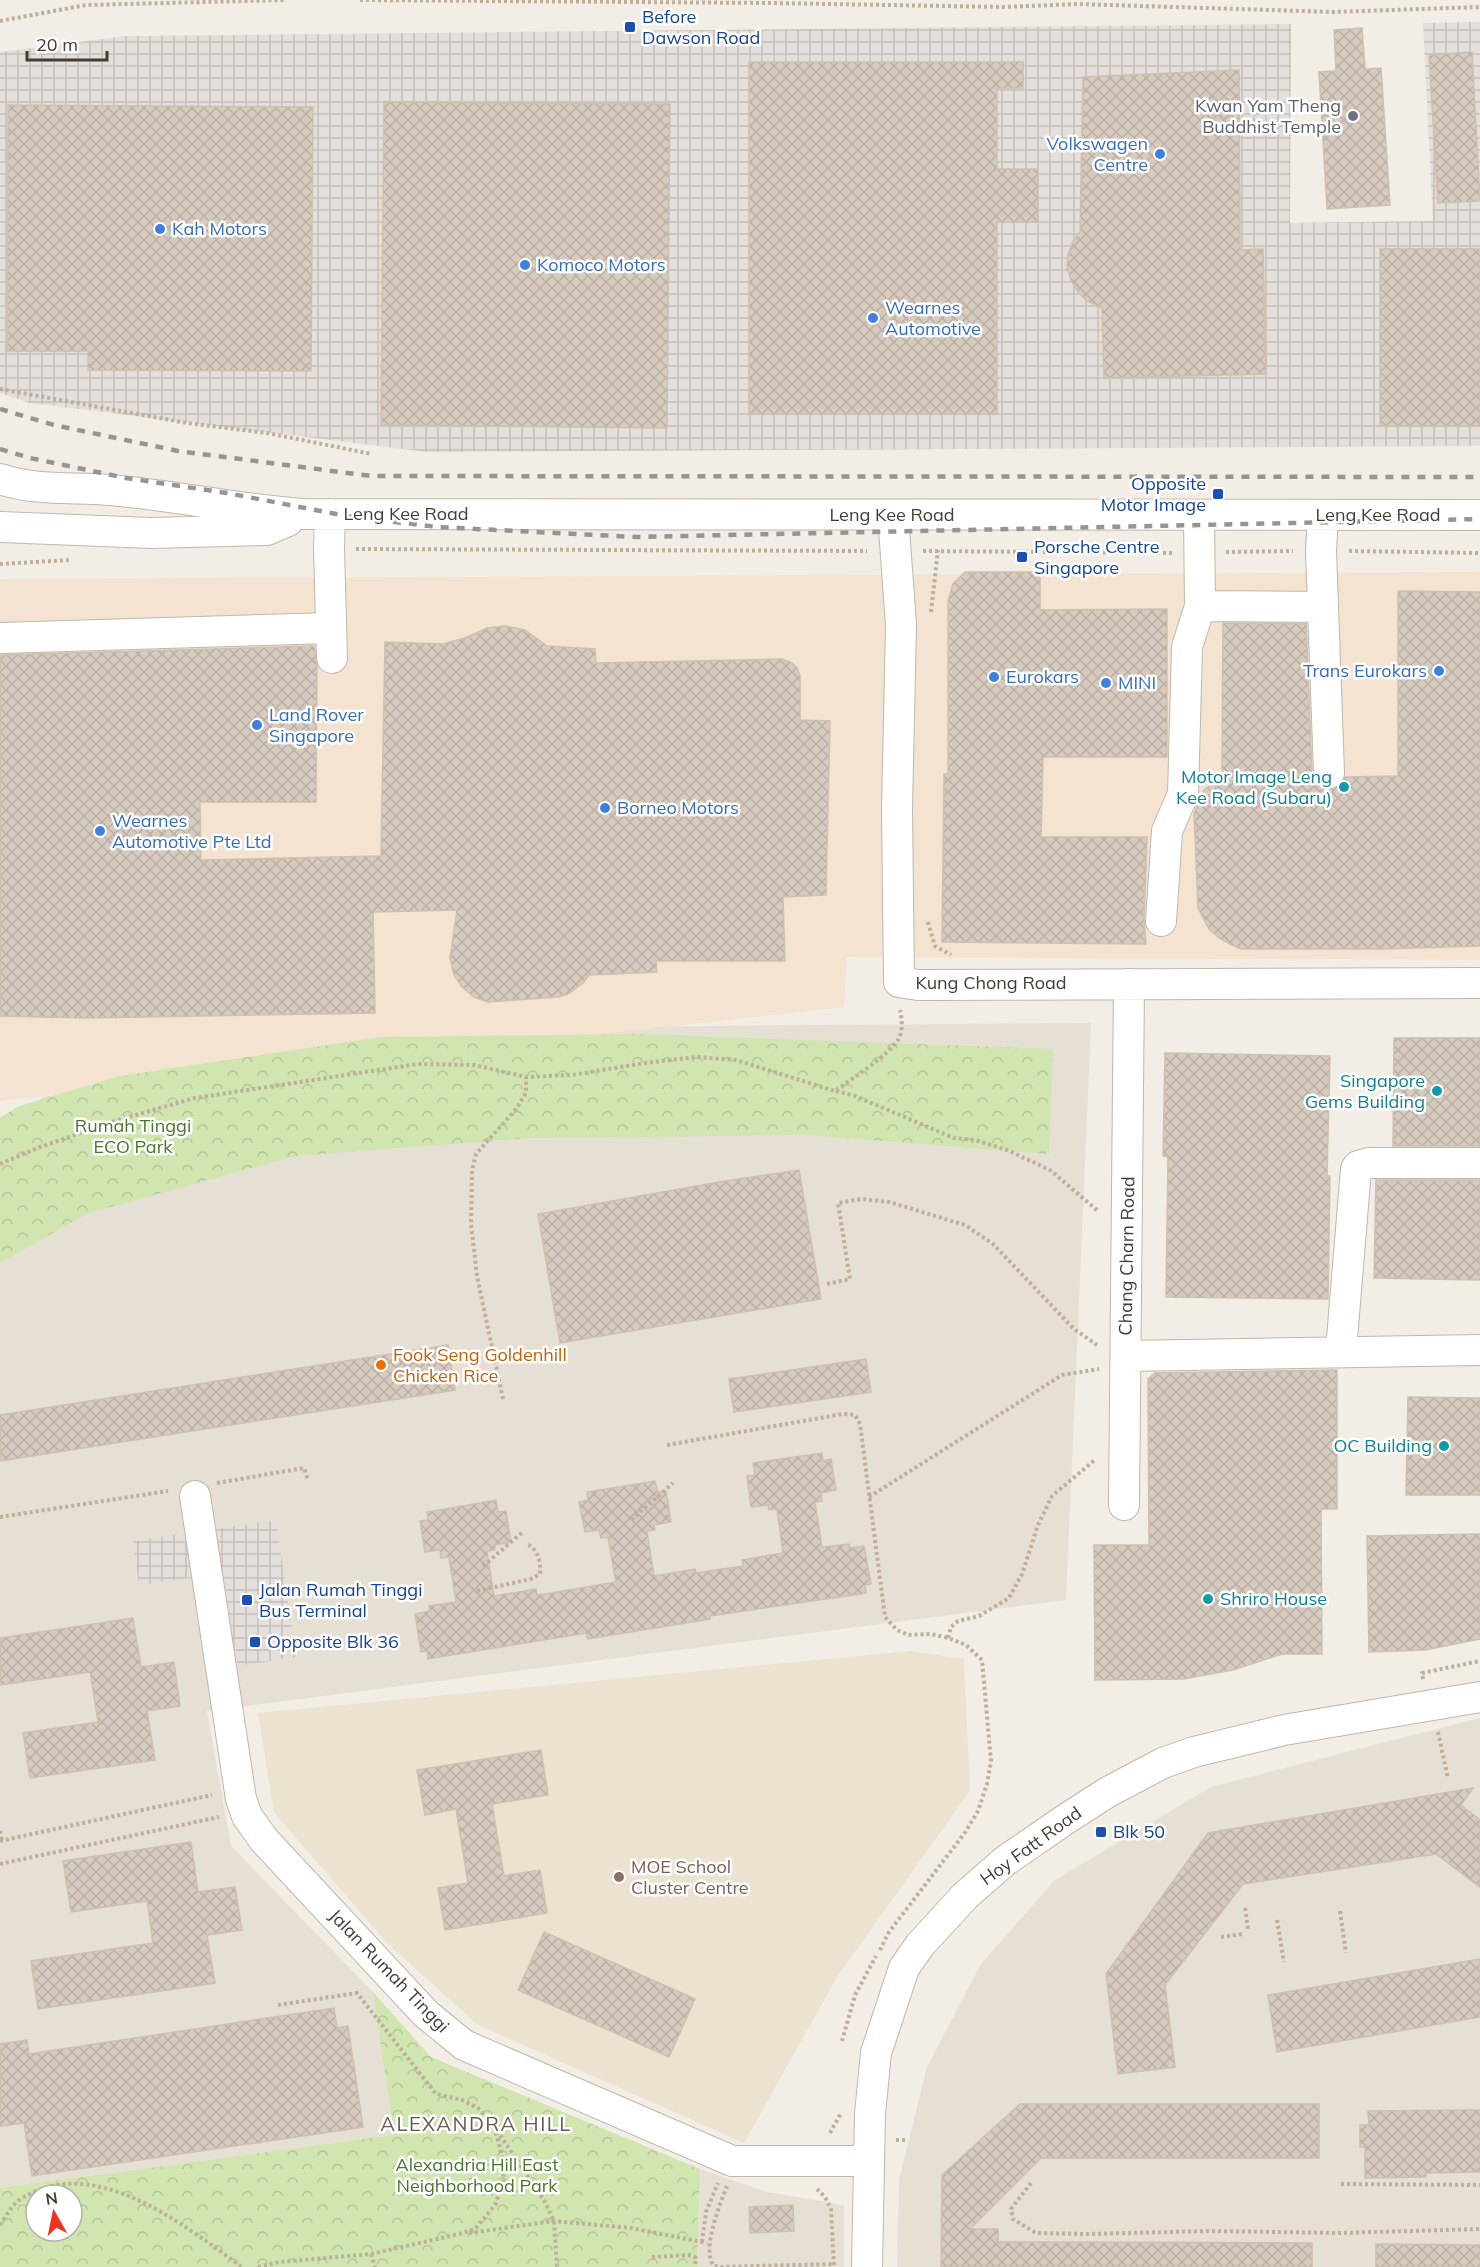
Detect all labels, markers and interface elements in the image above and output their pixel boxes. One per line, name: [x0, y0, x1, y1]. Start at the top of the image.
place label: Before Dawson Road: [642, 5, 760, 49]
marker: Before Dawson Road: [623, 20, 637, 34]
scale bar: [27, 24, 106, 62]
text: 20 m: [36, 33, 78, 56]
place label: Kwan Yam Theng Buddhist Temple: [1195, 94, 1341, 138]
marker: Kwan Yam Theng Buddhist Temple: [1346, 109, 1360, 123]
place label: Volkswagen Centre: [1047, 132, 1148, 176]
marker: Volkswagen Centre: [1153, 147, 1167, 161]
place label: Kah Motors: [172, 217, 267, 240]
marker: Kah Motors: [153, 222, 167, 236]
place label: Komoco Motors: [537, 253, 666, 276]
marker: Komoco Motors: [518, 258, 532, 272]
place label: Wearnes Automotive: [885, 296, 981, 340]
marker: Wearnes Automotive: [866, 311, 880, 325]
place label: Opposite Motor Image: [1101, 472, 1206, 516]
marker: Opposite Motor Image: [1211, 487, 1225, 501]
street label: Leng Kee Road: [343, 502, 469, 525]
street label: Leng Kee Road: [829, 503, 955, 526]
street label: Leng Kee Road: [1315, 503, 1441, 526]
place label: Porsche Centre Singapore: [1034, 535, 1159, 579]
marker: Porsche Centre Singapore: [1015, 550, 1029, 564]
place label: Trans Eurokars: [1303, 659, 1427, 682]
marker: Trans Eurokars: [1432, 664, 1446, 678]
place label: Eurokars: [1006, 665, 1079, 688]
marker: Eurokars: [987, 670, 1001, 684]
place label: MINI: [1118, 671, 1156, 694]
marker: MINI: [1099, 676, 1113, 690]
place label: Land Rover Singapore: [269, 703, 364, 747]
marker: Land Rover Singapore: [250, 718, 264, 732]
place label: Motor Image Leng Kee Road (Subaru): [1176, 765, 1332, 809]
marker: Motor Image Leng Kee Road (Subaru): [1337, 780, 1351, 794]
place label: Borneo Motors: [617, 796, 739, 819]
marker: Borneo Motors: [598, 801, 612, 815]
place label: Wearnes Automotive Pte Ltd: [112, 809, 272, 853]
marker: Wearnes Automotive Pte Ltd: [93, 824, 107, 838]
street label: Kung Chong Road: [915, 971, 1067, 994]
place label: Singapore Gems Building: [1305, 1069, 1425, 1113]
marker: Singapore Gems Building: [1430, 1084, 1444, 1098]
park label: Rumah Tinggi ECO Park: [75, 1114, 191, 1158]
street label: Chang Charn Road: [1114, 1176, 1139, 1336]
place label: Fook Seng Goldenhill Chicken Rice: [393, 1343, 567, 1387]
marker: Fook Seng Goldenhill Chicken Rice: [374, 1358, 388, 1372]
place label: OC Building: [1333, 1434, 1432, 1457]
marker: OC Building: [1437, 1439, 1451, 1453]
place label: Jalan Rumah Tinggi Bus Terminal: [259, 1578, 422, 1622]
place label: Shriro House: [1220, 1587, 1327, 1610]
marker: Shriro House: [1201, 1592, 1215, 1606]
marker: Jalan Rumah Tinggi Bus Terminal: [240, 1593, 254, 1607]
place label: Opposite Blk 36: [267, 1630, 399, 1653]
marker: Opposite Blk 36: [248, 1635, 262, 1649]
street label: Hoy Fatt Road: [975, 1801, 1086, 1890]
place label: Blk 50: [1113, 1820, 1165, 1843]
marker: Blk 50: [1094, 1825, 1108, 1839]
place label: MOE School Cluster Centre: [631, 1855, 749, 1899]
marker: MOE School Cluster Centre: [612, 1870, 626, 1884]
street label: Jalan Rumah Tinggi: [324, 1904, 454, 2037]
district label: ALEXANDRA HILL: [380, 2111, 572, 2136]
park label: Alexandria Hill East Neighborhood Park: [396, 2153, 558, 2197]
north arrow: [24, 2183, 84, 2243]
text: N: [44, 2187, 59, 2209]

